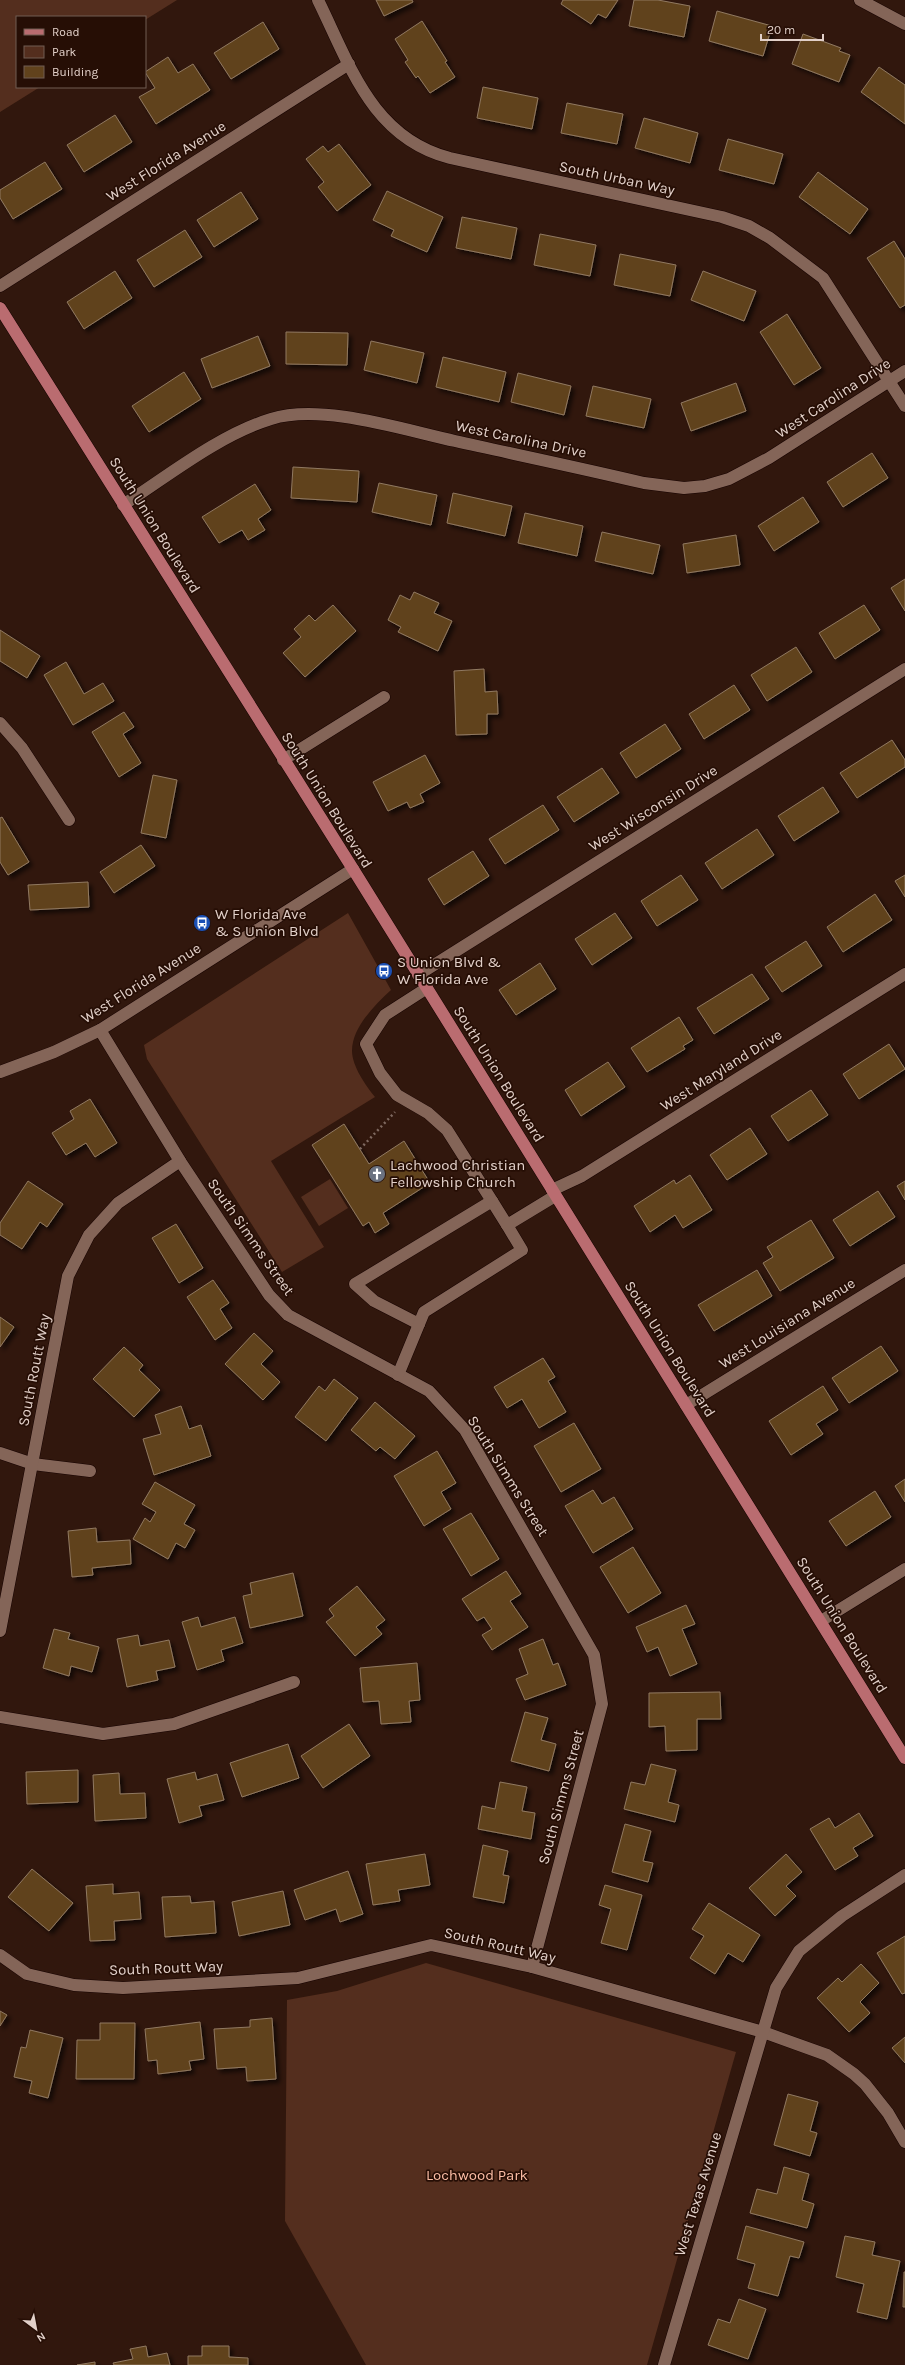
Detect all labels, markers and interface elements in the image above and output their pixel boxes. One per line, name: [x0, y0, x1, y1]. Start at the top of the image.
legend: [16, 16, 146, 88]
scale bar: [761, 16, 823, 42]
text: 20 m: [767, 23, 795, 37]
text: Road: [52, 25, 80, 39]
text: Park: [52, 45, 77, 59]
text: Building: [52, 65, 99, 79]
street label: West Florida Avenue: [103, 117, 229, 205]
street label: South Urban Way: [558, 157, 676, 199]
street label: West Carolina Drive: [772, 354, 894, 442]
street label: West Carolina Drive: [454, 416, 588, 462]
street label: South Union Boulevard: [106, 454, 204, 596]
street label: South Union Boulevard: [278, 729, 376, 871]
street label: West Wisconsin Drive: [585, 761, 721, 855]
place label: W Florida Ave & S Union Blvd: [215, 905, 319, 940]
bus stop icon: W Florida Ave & S Union Blvd: [192, 913, 212, 933]
street label: West Florida Avenue: [78, 939, 204, 1027]
place label: S Union Blvd & W Florida Ave: [397, 953, 501, 988]
bus stop icon: S Union Blvd & W Florida Ave: [374, 961, 394, 981]
street label: South Union Boulevard: [450, 1003, 548, 1145]
street label: West Maryland Drive: [657, 1025, 785, 1115]
place label: Lachwood Christian Fellowship Church: [390, 1156, 525, 1191]
church icon: Lachwood Christian Fellowship Church: [367, 1164, 387, 1184]
street label: South Simms Street: [204, 1175, 298, 1299]
street label: West Louisiana Avenue: [716, 1274, 858, 1372]
street label: South Union Boulevard: [621, 1278, 719, 1420]
street label: South Routt Way: [14, 1312, 54, 1428]
street label: South Simms Street: [464, 1412, 553, 1540]
street label: South Union Boulevard: [793, 1554, 891, 1696]
street label: South Simms Street: [534, 1727, 588, 1866]
street label: South Routt Way: [442, 1923, 558, 1967]
street label: South Routt Way: [109, 1957, 223, 1979]
street label: West Texas Avenue: [671, 2130, 725, 2258]
park label: Lochwood Park: [426, 2166, 528, 2184]
north arrow: [16, 2309, 56, 2349]
text: N: [34, 2329, 48, 2345]

